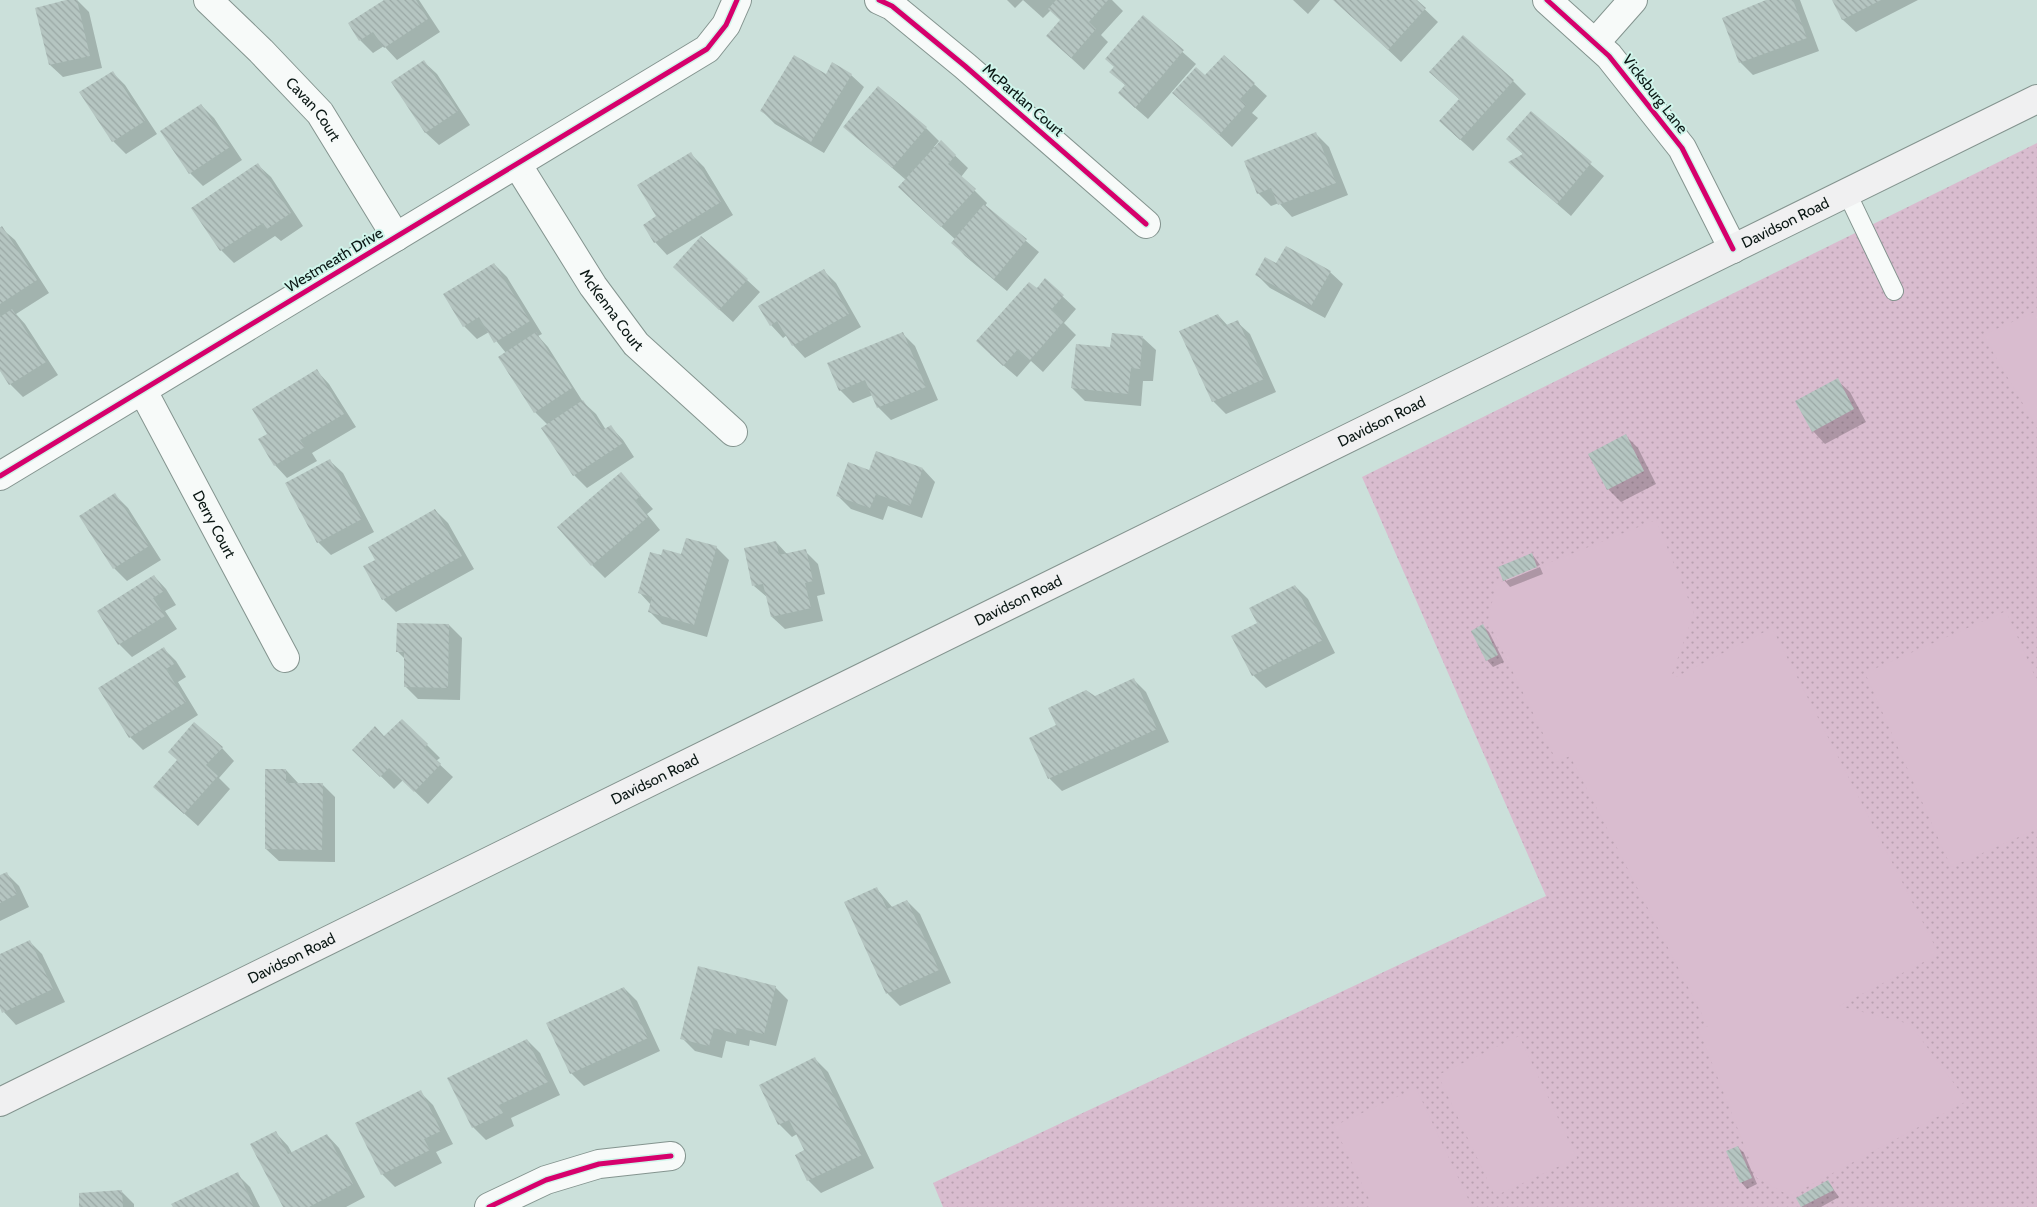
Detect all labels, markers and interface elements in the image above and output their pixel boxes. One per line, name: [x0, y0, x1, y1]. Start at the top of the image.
street label: Vicksburg Lane: [1619, 51, 1692, 137]
street label: McPartlan Court: [979, 60, 1067, 140]
street label: Cavan Court: [282, 74, 344, 145]
street label: Davidson Road: [1739, 194, 1832, 252]
street label: Westmeath Drive: [282, 224, 386, 296]
street label: McKenna Court: [576, 266, 647, 355]
street label: Davidson Road: [1335, 393, 1428, 451]
street label: Derry Court: [189, 487, 239, 561]
street label: Davidson Road: [971, 571, 1065, 630]
street label: Davidson Road: [608, 750, 702, 809]
street label: Davidson Road: [245, 929, 338, 988]

